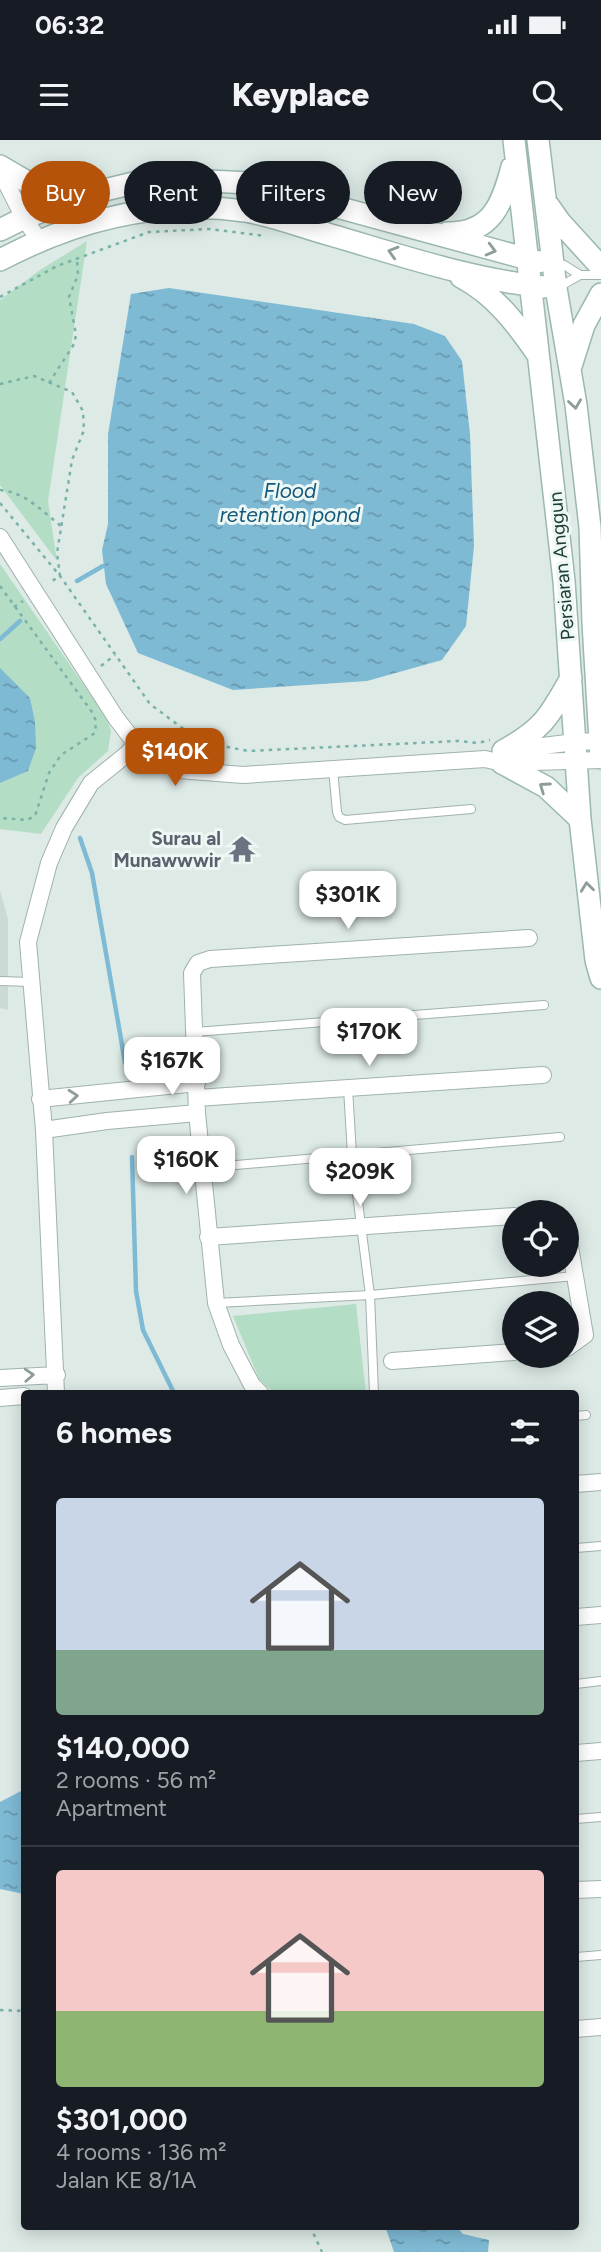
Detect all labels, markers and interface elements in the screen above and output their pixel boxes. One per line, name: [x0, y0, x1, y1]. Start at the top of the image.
text: 06:32: [35, 9, 104, 41]
icon: menu: [35, 76, 73, 114]
text: Keyplace: [232, 76, 369, 114]
icon: search: [528, 76, 566, 114]
chip: Buy: [21, 161, 110, 224]
chip: Rent: [124, 161, 222, 224]
chip: Filters: [236, 161, 350, 224]
chip: New: [364, 161, 462, 224]
one-way arrow: [485, 242, 497, 257]
one-way arrow: [387, 246, 399, 260]
one-way arrow: [568, 398, 583, 410]
water label: Flood retention pond: [220, 478, 361, 527]
street label: Persiaran Anggun: [544, 491, 579, 641]
pin: $140K: [126, 728, 224, 788]
text: $140K: [141, 737, 209, 765]
one-way arrow: [539, 783, 552, 795]
place label: Surau al Munawwwir: [113, 827, 221, 872]
temple icon: Surau al Munawwwir: [227, 834, 257, 864]
pin: $301K: [299, 872, 397, 931]
text: $301K: [315, 880, 381, 908]
one-way arrow: [580, 881, 595, 892]
pin: $170K: [320, 1009, 418, 1068]
text: $170K: [336, 1017, 402, 1045]
pin: $167K: [123, 1038, 221, 1097]
text: $167K: [140, 1046, 204, 1074]
one-way arrow: [68, 1089, 79, 1104]
pin: $160K: [137, 1136, 235, 1196]
text: $160K: [153, 1145, 219, 1173]
pin: $209K: [311, 1149, 409, 1208]
text: $209K: [325, 1157, 395, 1185]
map controls: [502, 1200, 579, 1368]
button: locate: [502, 1200, 579, 1277]
button: layers: [502, 1291, 579, 1368]
one-way arrow: [24, 1368, 35, 1383]
icon: filters: [506, 1413, 544, 1451]
text: 6 homes: [56, 1414, 172, 1451]
icon: home: [237, 1543, 363, 1669]
text: $140,000: [56, 1729, 190, 1766]
text: 2 rooms · 56 m²: [56, 1766, 216, 1794]
text: Apartment: [56, 1794, 167, 1822]
icon: home: [237, 1915, 363, 2041]
text: $301,000: [56, 2101, 187, 2138]
text: 4 rooms · 136 m²: [56, 2138, 227, 2166]
text: Jalan KE 8/1A: [56, 2166, 196, 2194]

